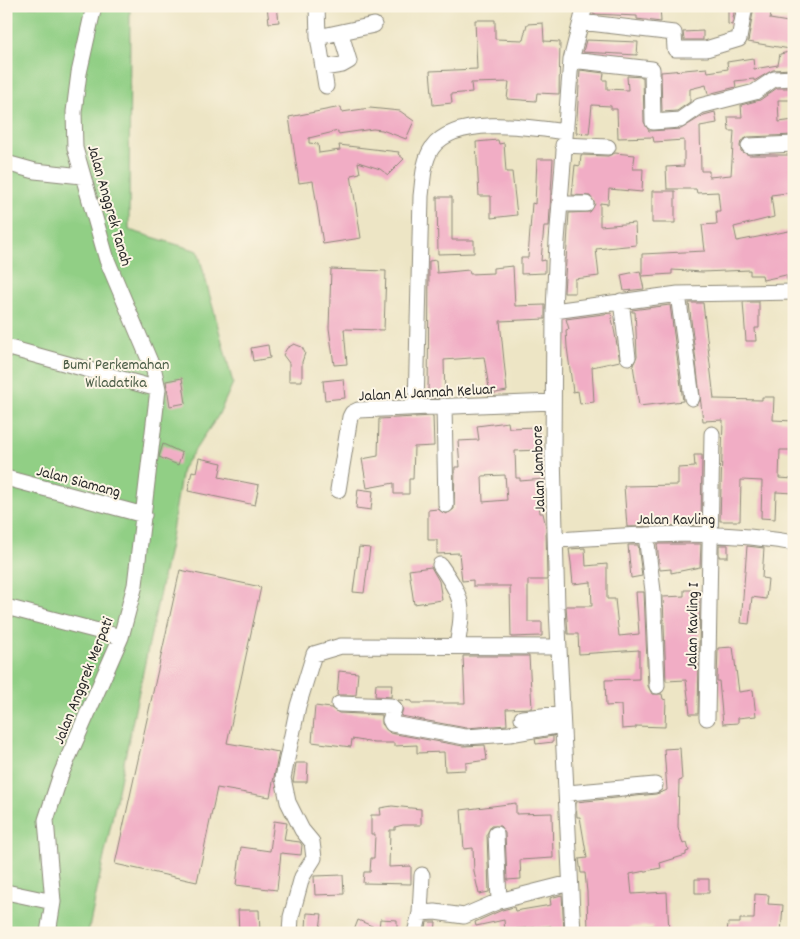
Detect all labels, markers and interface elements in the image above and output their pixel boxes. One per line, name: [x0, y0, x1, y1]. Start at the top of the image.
street label: Jalan Anggrek Tanah: [80, 142, 137, 269]
park label: Bumi Perkemahan Wiladatika: [63, 354, 169, 395]
street label: Jalan Al Jannah Keluar: [358, 378, 496, 409]
street label: Jalan Jambore: [526, 425, 553, 513]
street label: Jalan Siamang: [34, 460, 123, 505]
street label: Jalan Kavling: [637, 509, 715, 532]
street label: Jalan Kavling I: [681, 582, 706, 670]
street label: Jalan Anggrek Merpati: [48, 614, 120, 748]

